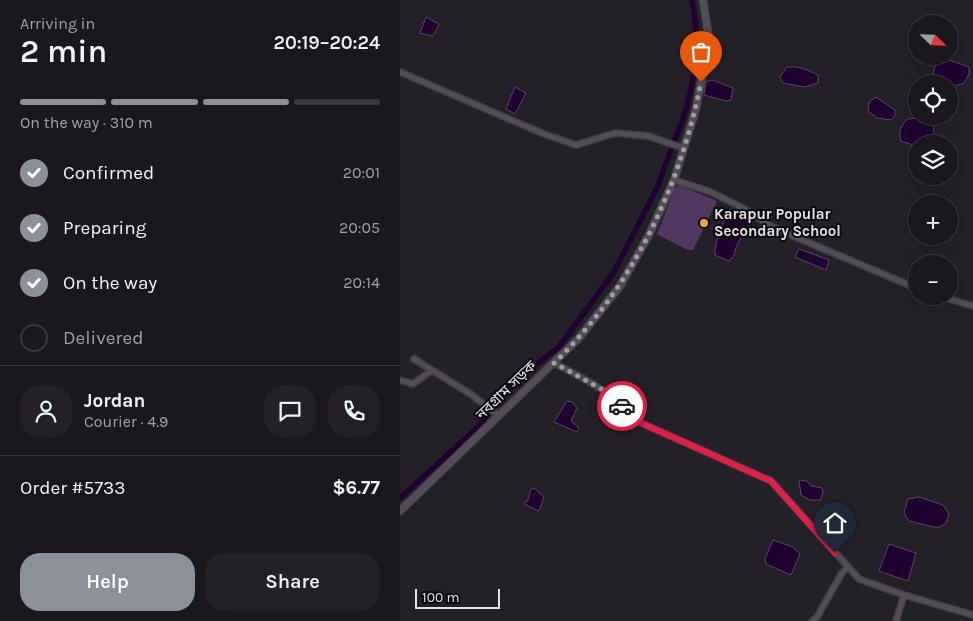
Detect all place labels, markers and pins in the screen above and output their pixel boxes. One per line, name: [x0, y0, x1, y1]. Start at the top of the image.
pin: [680, 31, 722, 82]
place label: Karapur Popular Secondary School: [714, 205, 841, 240]
marker: Karapur Popular Secondary School: [698, 217, 710, 229]
pin: [814, 502, 856, 553]

